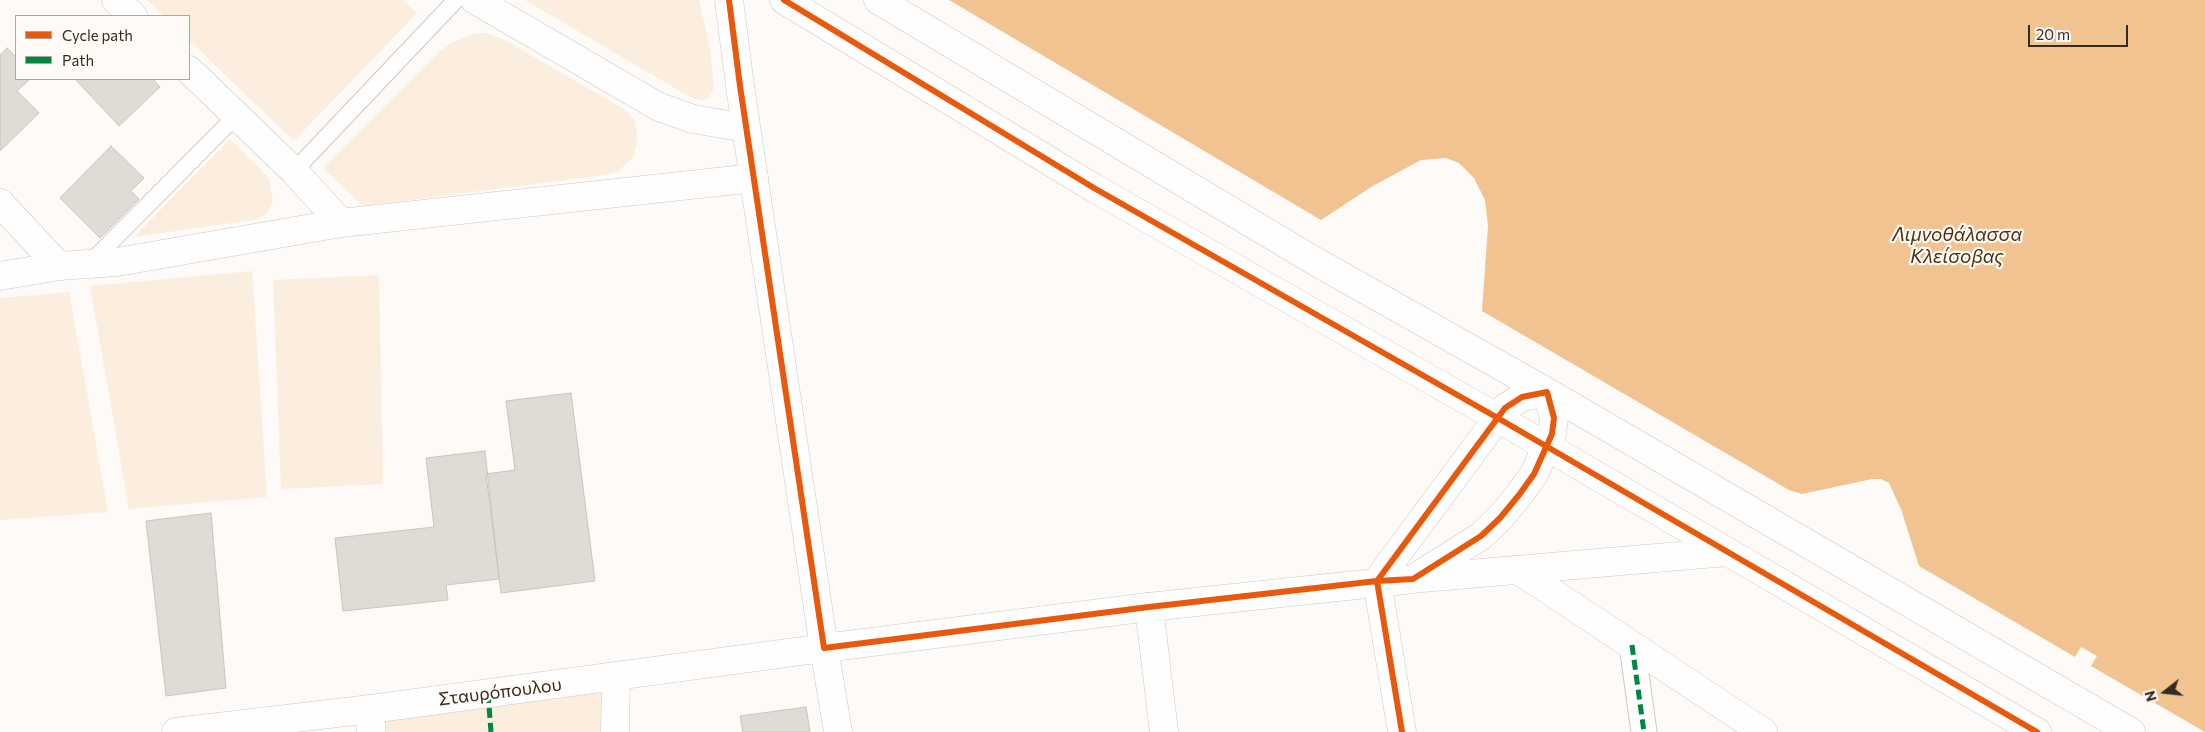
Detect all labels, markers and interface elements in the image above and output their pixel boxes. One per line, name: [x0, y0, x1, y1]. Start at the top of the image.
legend: [15, 15, 190, 80]
scale bar: [2030, 15, 2130, 47]
text: 20 m: [2036, 25, 2070, 43]
text: Cycle path: [62, 26, 133, 44]
text: Path: [62, 51, 94, 69]
water label: Λιμνοθάλασσα Κλείσοβας: [1892, 224, 2022, 268]
north arrow: [2140, 667, 2190, 717]
street label: Σταυρόπουλου: [437, 674, 563, 710]
text: N: [2140, 689, 2160, 704]

